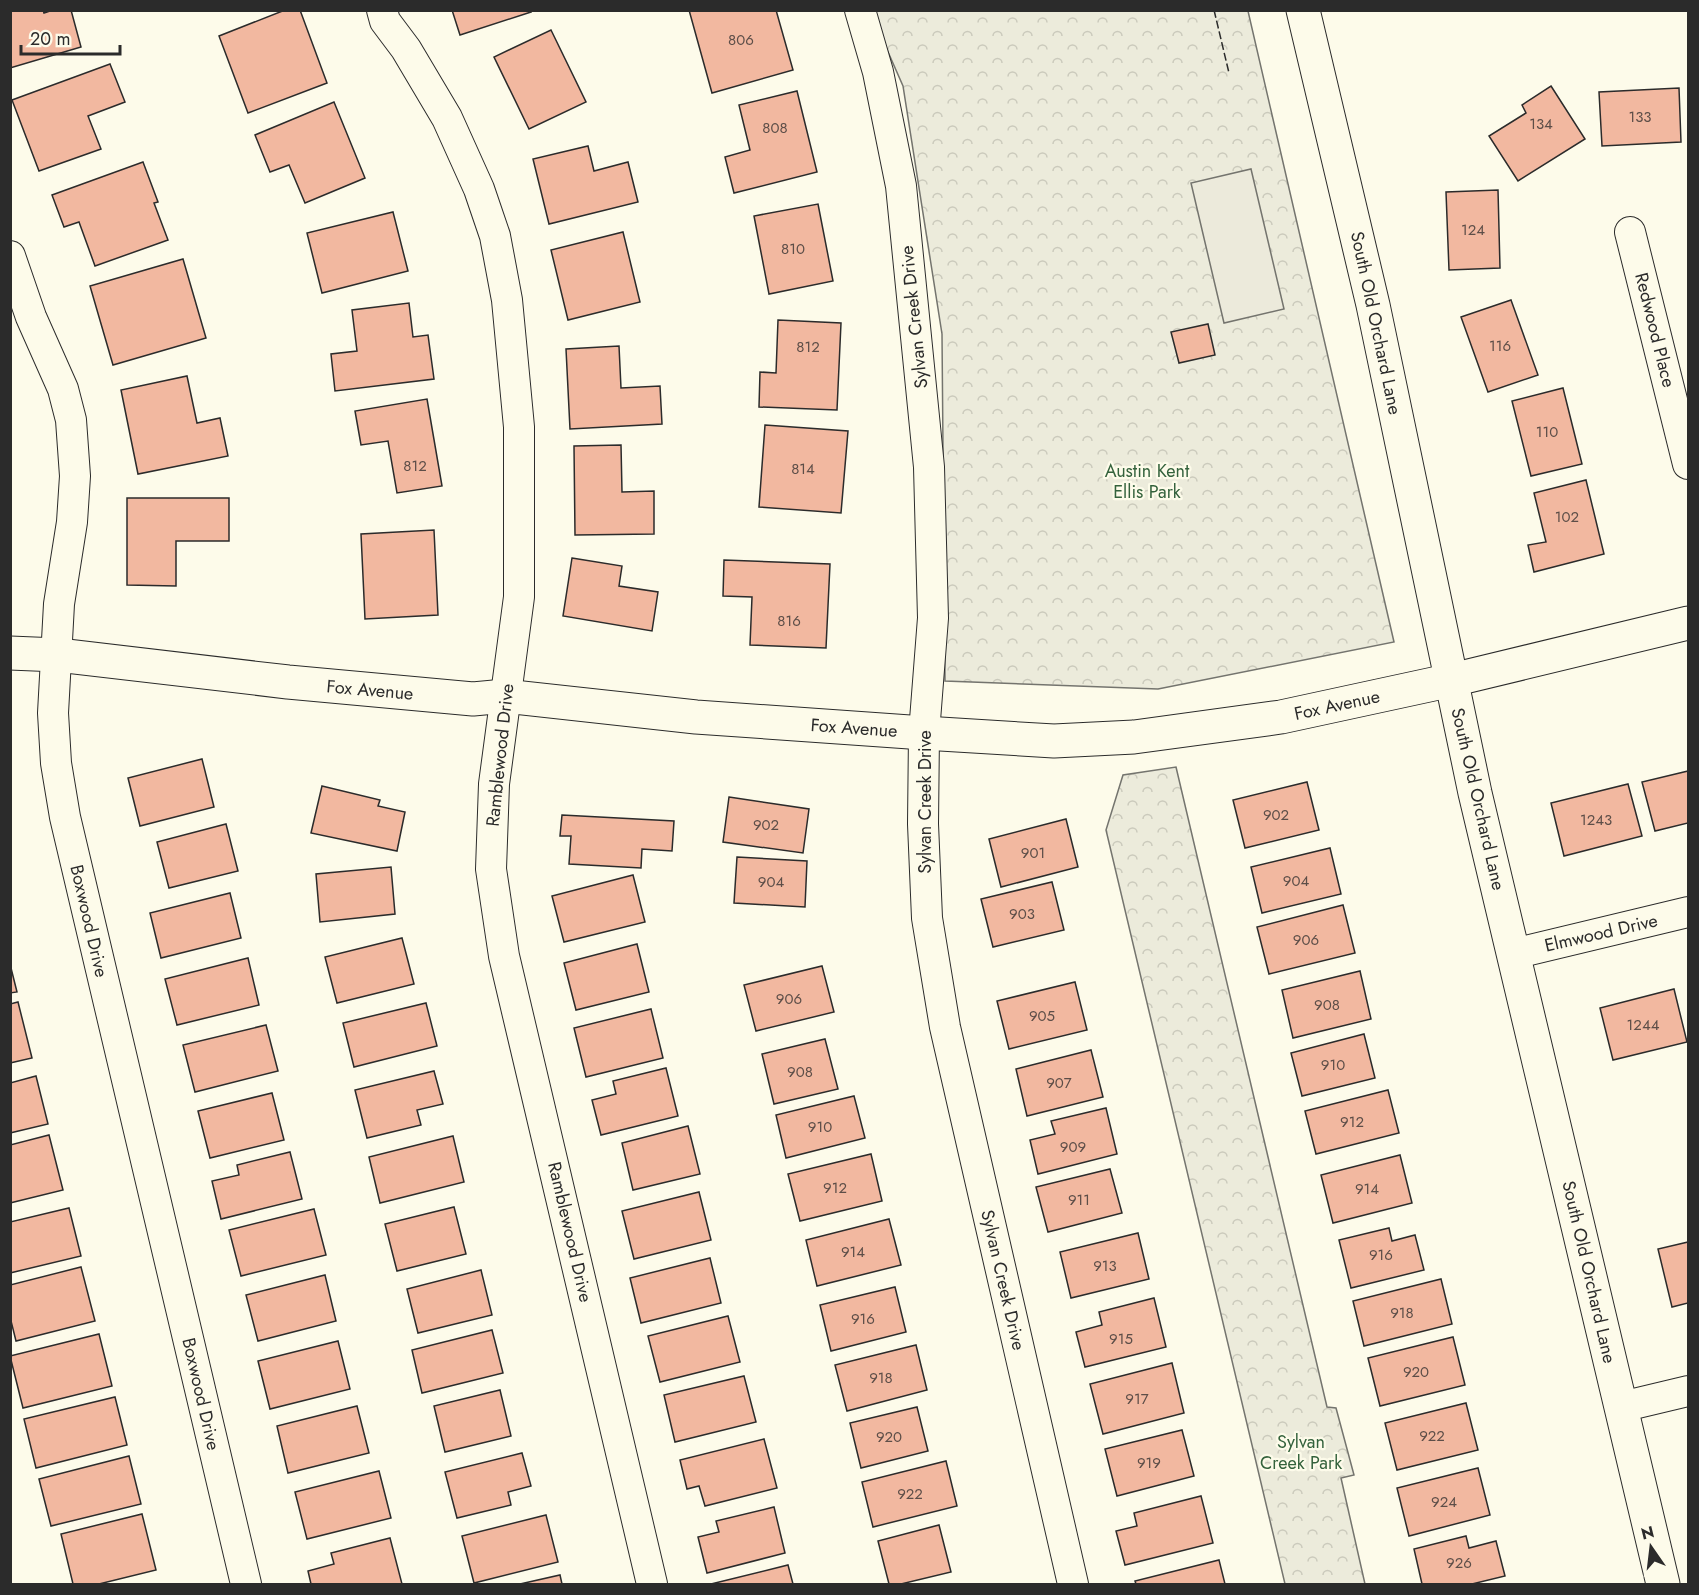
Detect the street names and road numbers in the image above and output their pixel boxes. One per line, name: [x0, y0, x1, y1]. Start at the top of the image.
street label: South Old Orchard Lane: [1344, 229, 1408, 417]
street label: Sylvan Creek Drive: [894, 244, 934, 390]
street label: Redwood Place: [1628, 270, 1682, 390]
street label: Fox Avenue: [326, 673, 414, 707]
street label: Ramblewood Drive: [480, 682, 520, 828]
street label: Fox Avenue: [1292, 683, 1382, 727]
street label: South Old Orchard Lane: [1444, 705, 1512, 893]
street label: Fox Avenue: [810, 712, 898, 744]
street label: Sylvan Creek Drive: [912, 730, 938, 874]
street label: Boxwood Drive: [63, 862, 115, 980]
street label: Elmwood Drive: [1542, 907, 1660, 959]
street label: Ramblewood Drive: [541, 1159, 599, 1305]
street label: South Old Orchard Lane: [1555, 1178, 1623, 1366]
street label: Sylvan Creek Drive: [974, 1207, 1032, 1353]
street label: Boxwood Drive: [175, 1335, 227, 1453]

